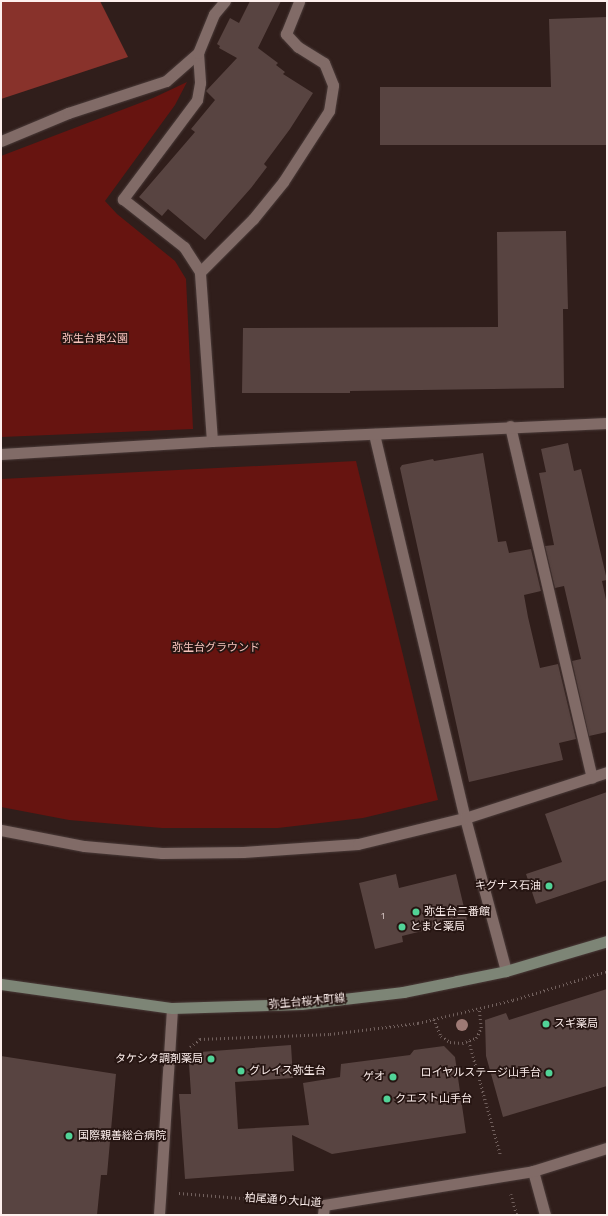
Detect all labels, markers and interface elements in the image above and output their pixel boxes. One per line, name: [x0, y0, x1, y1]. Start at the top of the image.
park label: 弥生台東公園: [62, 332, 128, 346]
park label: 弥生台グラウンド: [172, 641, 260, 655]
place label: キグナス石油: [475, 879, 541, 893]
marker: キグナス石油: [544, 881, 554, 891]
place label: 弥生台二番館: [424, 905, 490, 919]
marker: 弥生台二番館: [411, 907, 421, 917]
house number: 1: [381, 911, 385, 921]
place label: とまと薬局: [410, 920, 465, 934]
marker: とまと薬局: [397, 922, 407, 932]
street label: 弥生台桜木町線: [268, 992, 346, 1012]
place label: スギ薬局: [554, 1017, 598, 1031]
marker: スギ薬局: [541, 1019, 551, 1029]
place label: タケシタ調剤薬局: [115, 1052, 203, 1066]
marker: タケシタ調剤薬局: [206, 1054, 216, 1064]
place label: グレイス弥生台: [249, 1064, 326, 1078]
marker: グレイス弥生台: [236, 1066, 246, 1076]
place label: ロイヤルステージ山手台: [420, 1066, 541, 1080]
marker: ロイヤルステージ山手台: [544, 1068, 554, 1078]
place label: ゲオ: [363, 1070, 385, 1084]
marker: ゲオ: [388, 1072, 398, 1082]
place label: クエスト山手台: [395, 1092, 472, 1106]
marker: クエスト山手台: [382, 1094, 392, 1104]
place label: 国際親善総合病院: [78, 1129, 166, 1143]
marker: 国際親善総合病院: [63, 1130, 75, 1142]
street label: 柏尾通り大山道: [244, 1192, 322, 1210]

